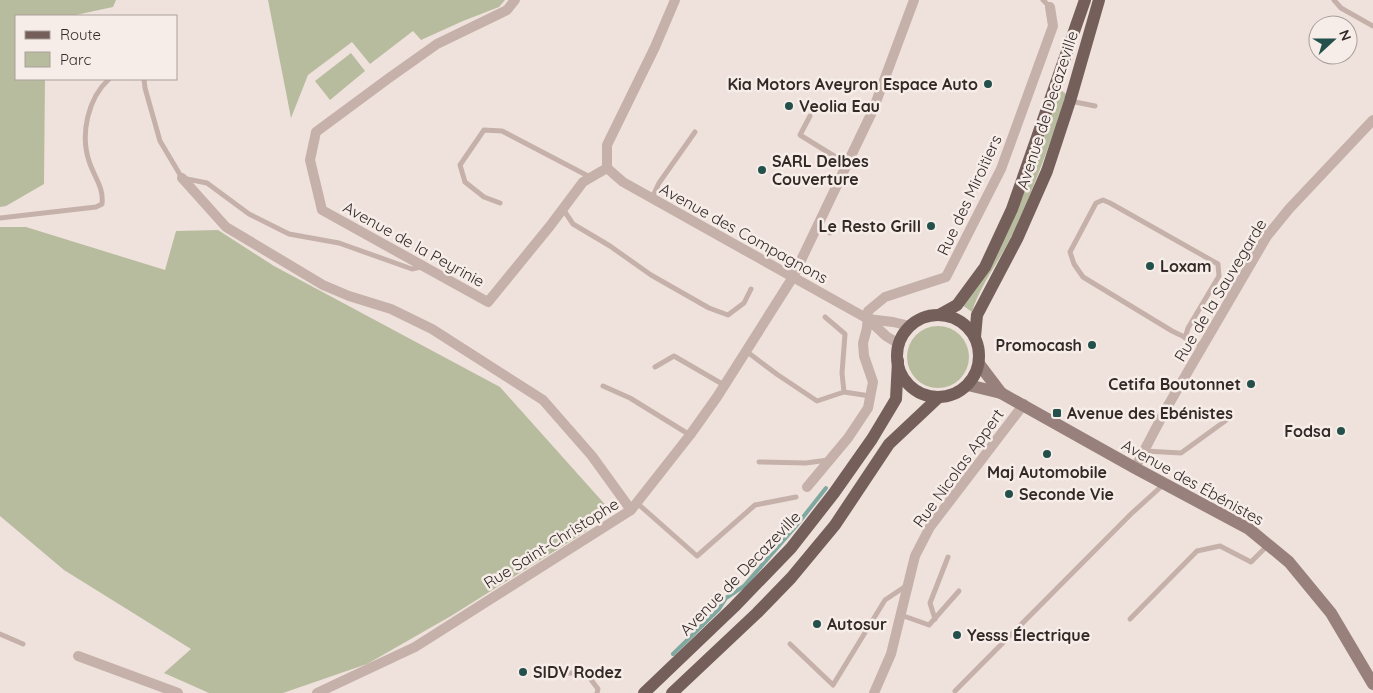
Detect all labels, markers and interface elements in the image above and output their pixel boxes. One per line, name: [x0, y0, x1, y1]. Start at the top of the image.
legend: [15, 15, 178, 80]
north arrow: [1308, 15, 1358, 65]
text: Route: [60, 25, 101, 44]
text: N: [1335, 27, 1355, 43]
street label: Avenue de Decazeville: [1012, 28, 1082, 192]
text: Parc: [60, 50, 91, 69]
place label: Kia Motors Aveyron Espace Auto: [727, 74, 978, 94]
marker: Kia Motors Aveyron Espace Auto: [982, 78, 994, 90]
place label: Veolia Eau: [799, 96, 880, 116]
marker: Veolia Eau: [783, 100, 795, 112]
street label: Rue des Miroitiers: [932, 132, 1006, 258]
place label: SARL Delbes Couverture: [772, 151, 869, 189]
marker: SARL Delbes Couverture: [756, 164, 768, 176]
street label: Avenue des Compagnons: [656, 178, 832, 288]
street label: Avenue de la Peyrinie: [340, 197, 488, 291]
street label: Rue de la Sauvegarde: [1169, 215, 1271, 365]
place label: Le Resto Grill: [819, 216, 921, 236]
marker: Le Resto Grill: [925, 220, 937, 232]
place label: Loxam: [1160, 256, 1212, 276]
marker: Loxam: [1144, 260, 1156, 272]
place label: Promocash: [996, 335, 1082, 355]
marker: Promocash: [1086, 339, 1098, 351]
place label: Cetifa Boutonnet: [1108, 374, 1241, 394]
marker: Cetifa Boutonnet: [1245, 378, 1257, 390]
place label: Avenue des Ebénistes: [1067, 403, 1233, 423]
street label: Rue Nicolas Appert: [908, 405, 1008, 531]
marker: Avenue des Ebénistes: [1051, 407, 1063, 419]
place label: Fodsa: [1284, 421, 1331, 441]
marker: Fodsa: [1335, 425, 1347, 437]
street label: Avenue des Ébénistes: [1118, 435, 1268, 529]
marker: Maj Automobile: [1041, 448, 1053, 460]
place label: Maj Automobile: [987, 462, 1107, 482]
place label: Seconde Vie: [1019, 484, 1114, 504]
marker: Seconde Vie: [1003, 488, 1015, 500]
street label: Rue Saint-Christophe: [480, 493, 622, 593]
street label: Avenue de Decazeville: [675, 507, 805, 639]
place label: Autosur: [827, 614, 887, 634]
marker: Autosur: [811, 618, 823, 630]
place label: Yesss Électrique: [967, 625, 1090, 645]
marker: Yesss Électrique: [951, 629, 963, 641]
place label: SIDV Rodez: [533, 662, 622, 682]
marker: SIDV Rodez: [517, 666, 529, 678]

